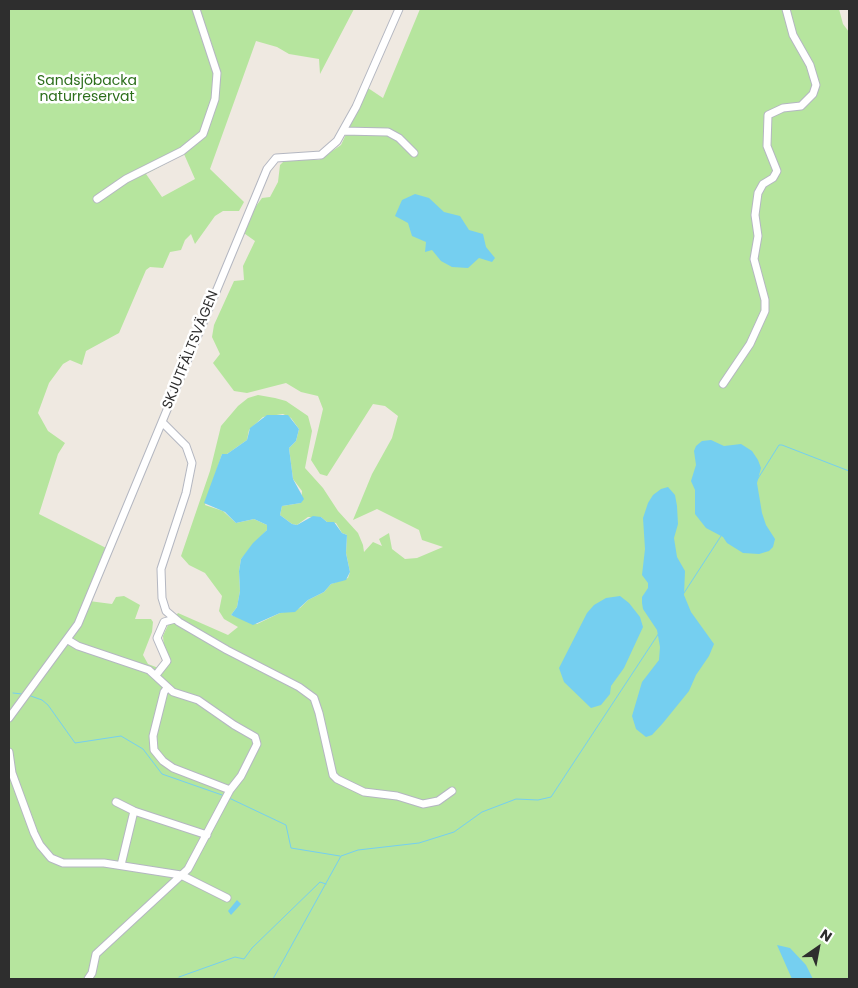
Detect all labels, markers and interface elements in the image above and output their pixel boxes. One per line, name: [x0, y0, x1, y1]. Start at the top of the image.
park label: Sandsjöbacka naturreservat: [37, 73, 137, 105]
street label: SKJUTFÄLTSVÄGEN: [160, 288, 222, 412]
north arrow: [793, 923, 843, 973]
text: N: [816, 924, 836, 947]

